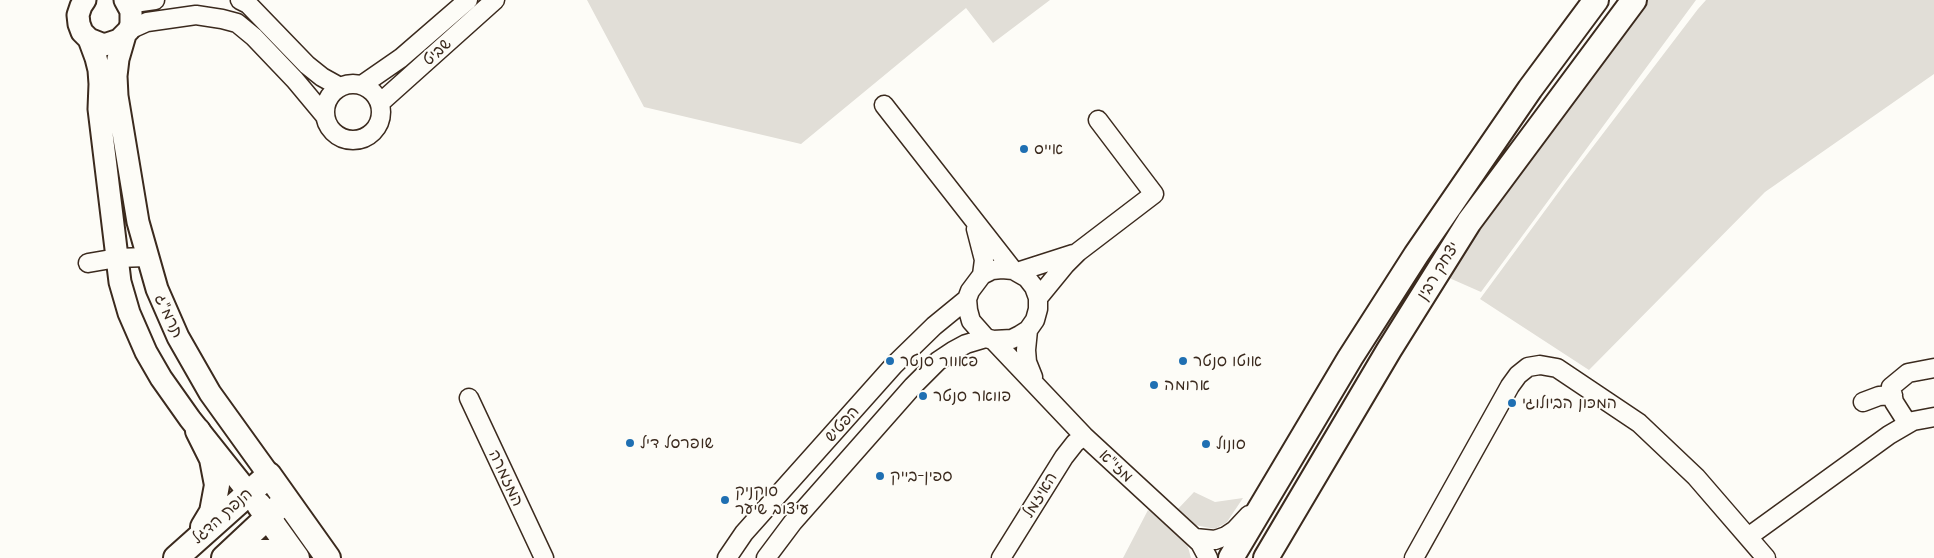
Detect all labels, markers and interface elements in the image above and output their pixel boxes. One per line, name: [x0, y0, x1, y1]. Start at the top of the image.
street label: שביט: [419, 34, 455, 70]
place label: אייס: [1034, 139, 1063, 159]
marker: אייס: [1018, 143, 1030, 155]
street label: יצחק רבין: [1413, 238, 1463, 304]
street label: תרמ"ג: [151, 291, 187, 341]
place label: פאוור סנטר: [900, 351, 978, 371]
place label: אוטו סנטר: [1193, 351, 1262, 371]
marker: פאוור סנטר: [884, 355, 896, 367]
marker: אוטו סנטר: [1177, 355, 1189, 367]
place label: ארומה: [1164, 375, 1210, 395]
marker: ארומה: [1148, 379, 1160, 391]
place label: פוואר סנטר: [933, 386, 1011, 406]
marker: פוואר סנטר: [917, 390, 929, 402]
place label: המכון הביולוגי: [1522, 393, 1617, 413]
marker: המכון הביולוגי: [1506, 397, 1518, 409]
street label: הפטיש: [821, 402, 863, 446]
place label: שופרסל דיל: [640, 433, 714, 453]
place label: סונול: [1216, 434, 1246, 454]
marker: שופרסל דיל: [624, 437, 636, 449]
marker: סונול: [1200, 438, 1212, 450]
street label: מזי"א: [1095, 446, 1137, 486]
street label: המזמרה: [485, 447, 527, 509]
place label: ספין-בייק: [890, 466, 953, 486]
street label: האיזמל: [1019, 469, 1061, 521]
marker: ספין-בייק: [874, 470, 886, 482]
place label: סוקניק עיצוב שיער: [735, 481, 809, 519]
street label: הנפת הדגל: [188, 484, 256, 548]
marker: סוקניק עיצוב שיער: [719, 494, 731, 506]

